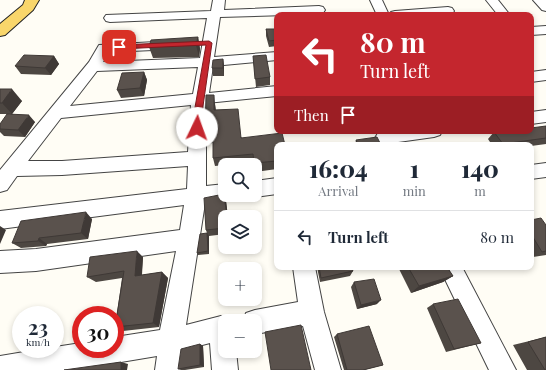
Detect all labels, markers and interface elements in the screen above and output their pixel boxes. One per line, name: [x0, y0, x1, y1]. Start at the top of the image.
text: 80 m: [360, 23, 426, 60]
icon: left: [294, 28, 346, 80]
pin: [102, 30, 136, 64]
icon: arrive: [108, 36, 130, 58]
text: Turn left: [360, 59, 430, 83]
icon: arrive: [337, 104, 359, 126]
text: Then: [294, 105, 329, 125]
position arrow: [176, 107, 218, 149]
text: 16:04: [309, 152, 368, 184]
text: 1: [410, 152, 419, 184]
text: 140: [461, 152, 499, 184]
map controls: [218, 158, 262, 358]
button: search: [218, 158, 262, 202]
text: Arrival: [318, 182, 358, 199]
text: min: [403, 182, 426, 199]
text: m: [474, 182, 486, 199]
button: layers: [218, 210, 262, 254]
icon: left: [294, 226, 316, 248]
text: Turn left: [328, 227, 389, 247]
text: 80 m: [480, 227, 514, 247]
button: +: [218, 262, 262, 306]
speed limit sign: 30: [72, 306, 124, 358]
text: 23: [28, 313, 48, 340]
button: −: [218, 314, 262, 358]
text: km/h: [26, 335, 50, 349]

